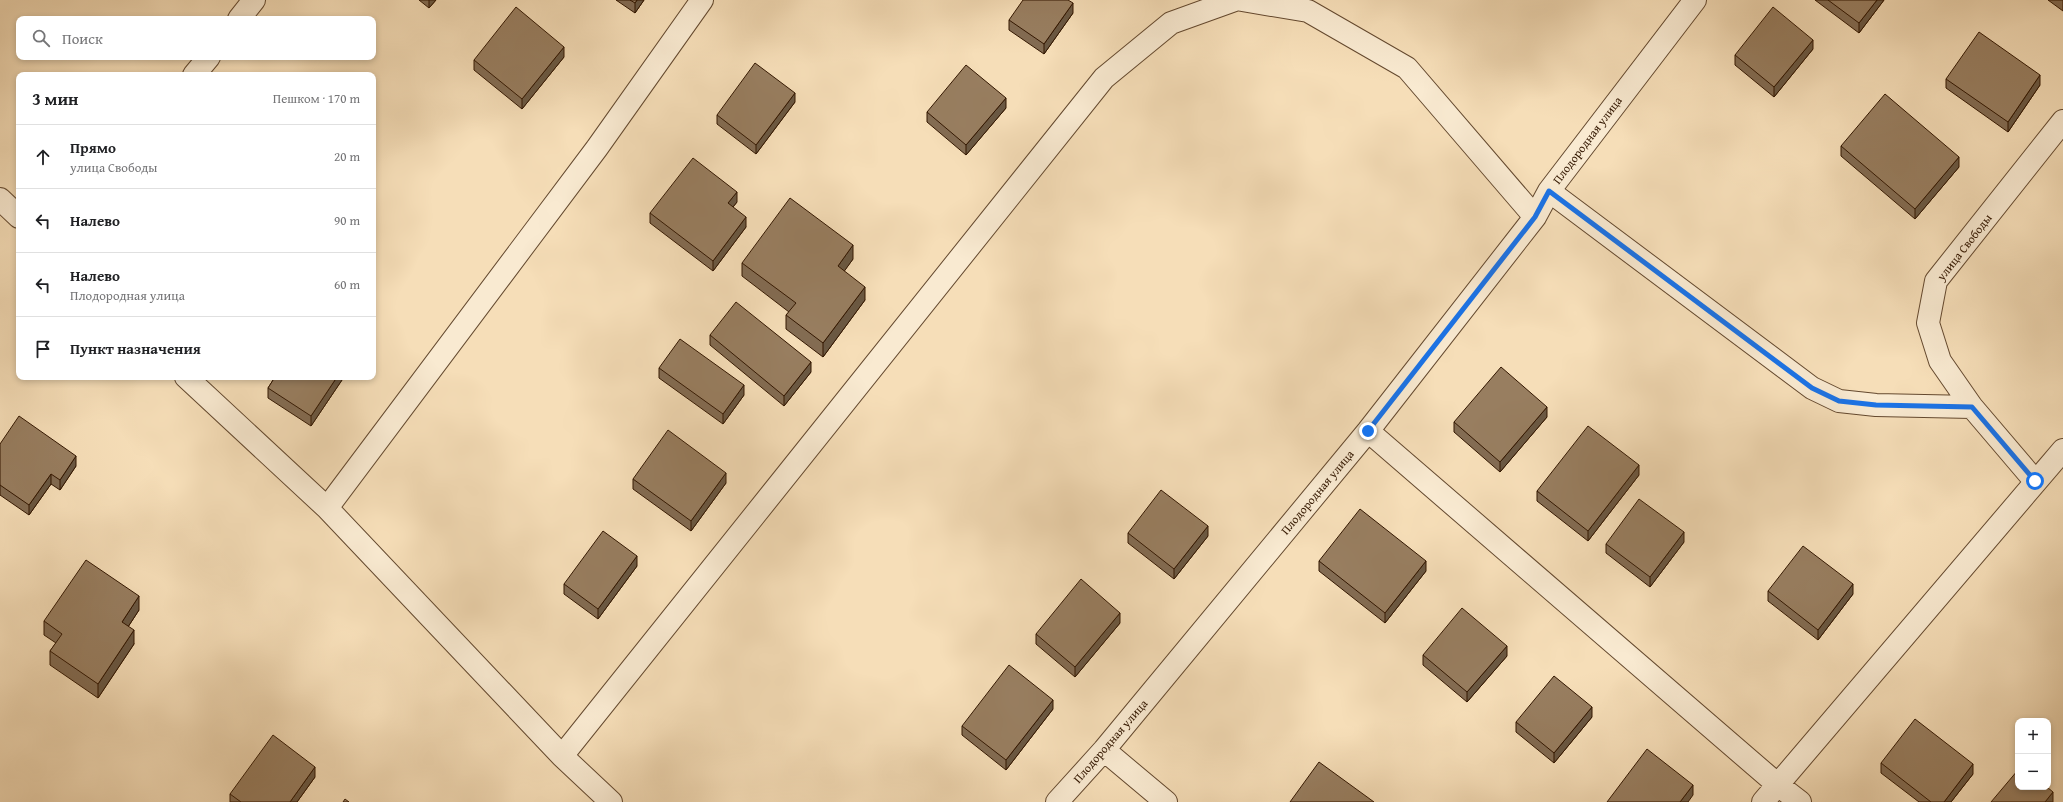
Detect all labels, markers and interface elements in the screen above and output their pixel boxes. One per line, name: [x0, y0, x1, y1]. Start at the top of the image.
search box: [16, 16, 376, 60]
icon: search: [30, 27, 52, 49]
text: Поиск: [62, 28, 103, 49]
text: 3 мин: [32, 86, 78, 111]
text: Пешком · 170 m: [273, 89, 360, 108]
street label: Плодородная улица: [1548, 92, 1626, 187]
text: Прямо: [70, 137, 116, 158]
icon: ahead: [32, 146, 54, 168]
text: 20 m: [334, 147, 360, 166]
text: улица Свободы: [70, 158, 157, 177]
street label: улица Свободы: [1932, 209, 1996, 285]
icon: left: [32, 210, 54, 232]
text: Налево: [70, 210, 120, 231]
text: 90 m: [334, 211, 360, 230]
text: Налево: [70, 265, 120, 286]
icon: left: [32, 274, 54, 296]
text: 60 m: [334, 275, 360, 294]
text: Плодородная улица: [70, 286, 185, 305]
icon: arrive: [32, 338, 54, 360]
text: Пункт назначения: [70, 338, 201, 359]
route end: [1359, 422, 1377, 440]
street label: Плодородная улица: [1276, 446, 1358, 538]
route start: [2026, 472, 2044, 490]
street label: Плодородная улица: [1069, 695, 1151, 787]
map controls: [2015, 718, 2051, 790]
button: +: [2015, 718, 2051, 754]
button: −: [2015, 754, 2051, 790]

